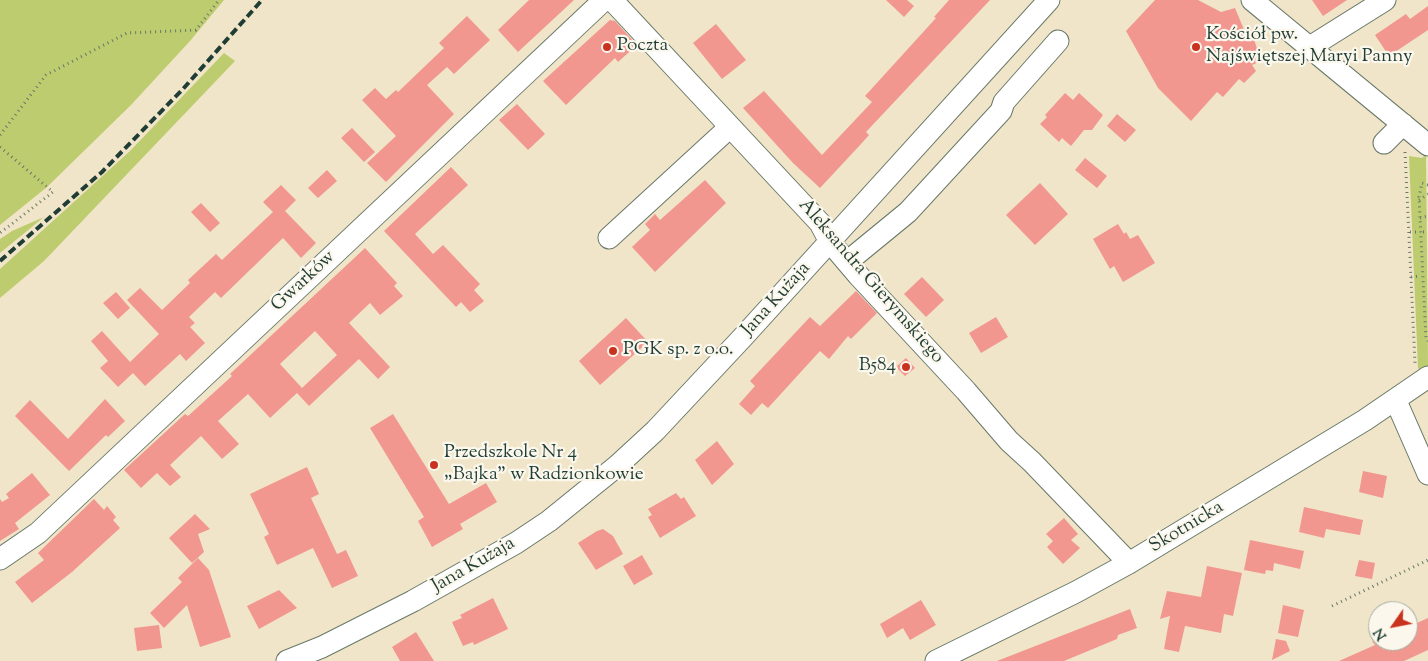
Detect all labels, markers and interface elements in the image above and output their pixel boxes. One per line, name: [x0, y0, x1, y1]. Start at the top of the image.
place label: Kościół pw. Najświętszej Maryi Panny: [1206, 25, 1412, 69]
place label: Poczta: [617, 36, 668, 58]
marker: Poczta: [601, 41, 613, 53]
marker: Kościół pw. Najświętszej Maryi Panny: [1190, 41, 1202, 53]
street label: Aleksandra Gierymskiego: [792, 195, 948, 369]
street label: Gwarków: [267, 247, 341, 317]
street label: Jana Kużaja: [738, 258, 816, 342]
place label: PGK sp. z o.o.: [623, 340, 733, 362]
marker: PGK sp. z o.o.: [607, 345, 619, 357]
place label: B584: [859, 356, 896, 378]
marker: B584: [900, 361, 912, 373]
place label: Przedszkole Nr 4 „Bajka” w Radzionkowie: [444, 443, 644, 487]
marker: Przedszkole Nr 4 „Bajka” w Radzionkowie: [428, 459, 440, 471]
street label: Skotnicka: [1146, 497, 1228, 559]
street label: Jana Kużaja: [428, 533, 520, 599]
north arrow: [1368, 601, 1418, 651]
text: N: [1370, 623, 1393, 644]

